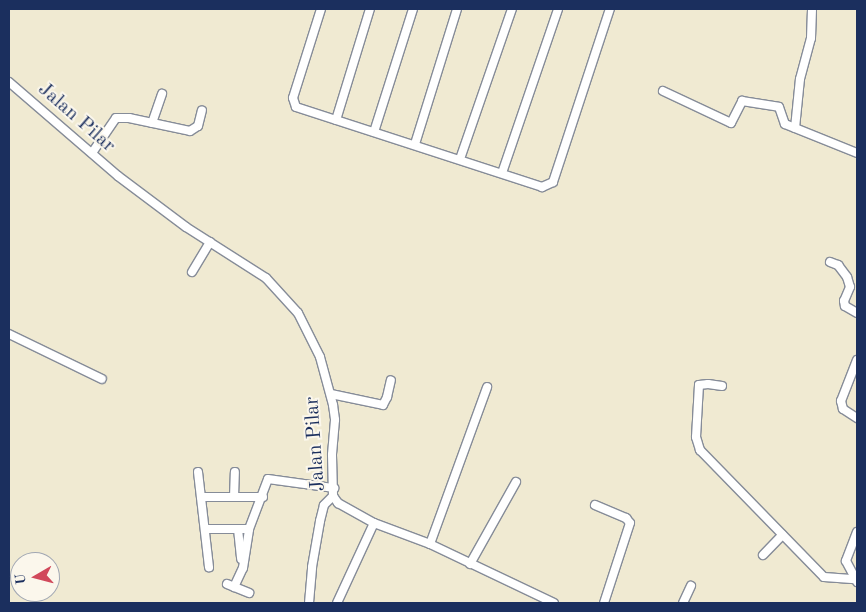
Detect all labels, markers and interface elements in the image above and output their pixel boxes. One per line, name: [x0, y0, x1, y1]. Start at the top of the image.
street label: Jalan Pilar: [32, 78, 120, 158]
street label: Jalan Pilar: [301, 396, 331, 492]
north arrow: [10, 552, 60, 602]
text: U: [13, 572, 29, 585]

